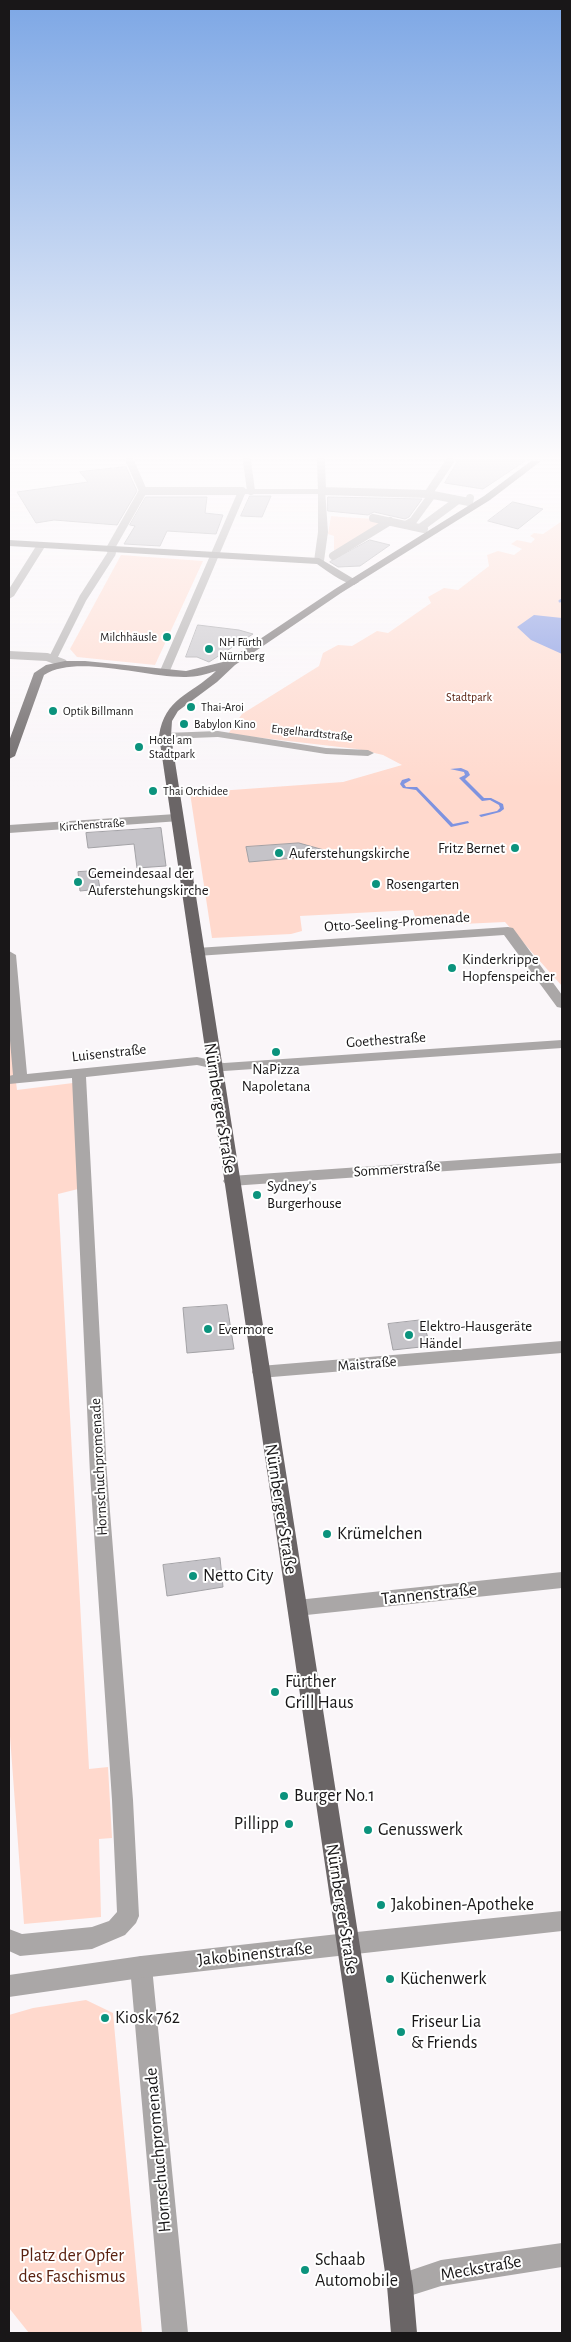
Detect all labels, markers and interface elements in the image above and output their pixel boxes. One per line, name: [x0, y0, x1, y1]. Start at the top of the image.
place label: Milchhäusle: [100, 630, 157, 644]
marker: Milchhäusle: [161, 631, 173, 643]
place label: NH Fürth Nürnberg: [219, 635, 265, 663]
marker: NH Fürth Nürnberg: [203, 643, 215, 655]
park label: Stadtpark: [446, 690, 492, 704]
place label: Thai-Aroi: [201, 700, 244, 714]
marker: Thai-Aroi: [185, 701, 197, 713]
place label: Optik Billmann: [63, 704, 133, 718]
marker: Optik Billmann: [47, 705, 59, 717]
place label: Babylon Kino: [194, 717, 256, 731]
marker: Babylon Kino: [178, 718, 190, 730]
street label: Engelhardtstraße: [271, 722, 353, 744]
place label: Hotel am Stadtpark: [149, 733, 195, 761]
marker: Hotel am Stadtpark: [133, 741, 145, 753]
place label: Thai Orchidee: [163, 784, 228, 798]
marker: Thai Orchidee: [147, 785, 159, 797]
street label: Kirchenstraße: [59, 816, 125, 834]
place label: Fritz Bernet: [438, 839, 505, 857]
marker: Fritz Bernet: [509, 842, 521, 854]
place label: Auferstehungskirche: [289, 844, 410, 862]
marker: Auferstehungskirche: [273, 847, 285, 859]
place label: Gemeindesaal der Auferstehungskirche: [88, 864, 209, 899]
place label: Rosengarten: [386, 875, 459, 893]
marker: Gemeindesaal der Auferstehungskirche: [72, 876, 84, 888]
marker: Rosengarten: [370, 878, 382, 890]
street label: Otto-Seeling-Promenade: [324, 908, 470, 936]
place label: Kinderkrippe Hopfenspeicher: [462, 950, 555, 985]
marker: Kinderkrippe Hopfenspeicher: [446, 962, 458, 974]
street label: Goethestraße: [346, 1028, 426, 1052]
street label: Luisenstraße: [71, 1040, 147, 1066]
street label: Nürnberger Straße: [199, 1041, 241, 1175]
marker: NaPizza Napoletana: [270, 1046, 282, 1058]
place label: NaPizza Napoletana: [242, 1060, 310, 1095]
street label: Sommerstraße: [353, 1157, 441, 1181]
place label: Sydney's Burgerhouse: [267, 1177, 342, 1212]
marker: Sydney's Burgerhouse: [251, 1189, 263, 1201]
place label: Elektro-Hausgeräte Händel: [419, 1317, 532, 1352]
place label: Evermore: [218, 1320, 274, 1338]
marker: Evermore: [202, 1323, 214, 1335]
marker: Elektro-Hausgeräte Händel: [403, 1329, 415, 1341]
street label: Maistraße: [337, 1352, 397, 1376]
street label: Hornschuchpromenade: [86, 1398, 112, 1536]
street label: Nürnberger Straße: [260, 1442, 302, 1576]
place label: Krümelchen: [337, 1523, 422, 1545]
marker: Krümelchen: [321, 1528, 333, 1540]
place label: Netto City: [203, 1565, 273, 1587]
marker: Netto City: [187, 1570, 199, 1582]
street label: Tannenstraße: [380, 1578, 478, 1610]
place label: Fürther Grill Haus: [285, 1671, 354, 1714]
marker: Fürther Grill Haus: [269, 1686, 281, 1698]
place label: Burger No.1: [294, 1785, 375, 1807]
marker: Burger No.1: [278, 1790, 290, 1802]
place label: Pillipp: [234, 1813, 279, 1835]
marker: Pillipp: [283, 1818, 295, 1830]
place label: Genusswerk: [378, 1819, 463, 1841]
marker: Genusswerk: [362, 1824, 374, 1836]
street label: Nürnberger Straße: [321, 1842, 363, 1976]
place label: Jakobinen-Apotheke: [391, 1894, 534, 1916]
marker: Jakobinen-Apotheke: [375, 1899, 387, 1911]
street label: Jakobinenstraße: [196, 1937, 314, 1971]
place label: Küchenwerk: [400, 1968, 486, 1990]
marker: Küchenwerk: [384, 1973, 396, 1985]
place label: Kiosk 762: [115, 2007, 180, 2029]
place label: Friseur Lia & Friends: [411, 2011, 481, 2054]
marker: Kiosk 762: [99, 2012, 111, 2024]
marker: Friseur Lia & Friends: [395, 2026, 407, 2038]
street label: Hornschuchpromenade: [140, 2067, 176, 2233]
park label: Platz der Opfer des Faschismus: [18, 2245, 126, 2288]
place label: Schaab Automobile: [315, 2249, 398, 2292]
street label: Meckstraße: [439, 2250, 523, 2286]
marker: Schaab Automobile: [299, 2264, 311, 2276]

